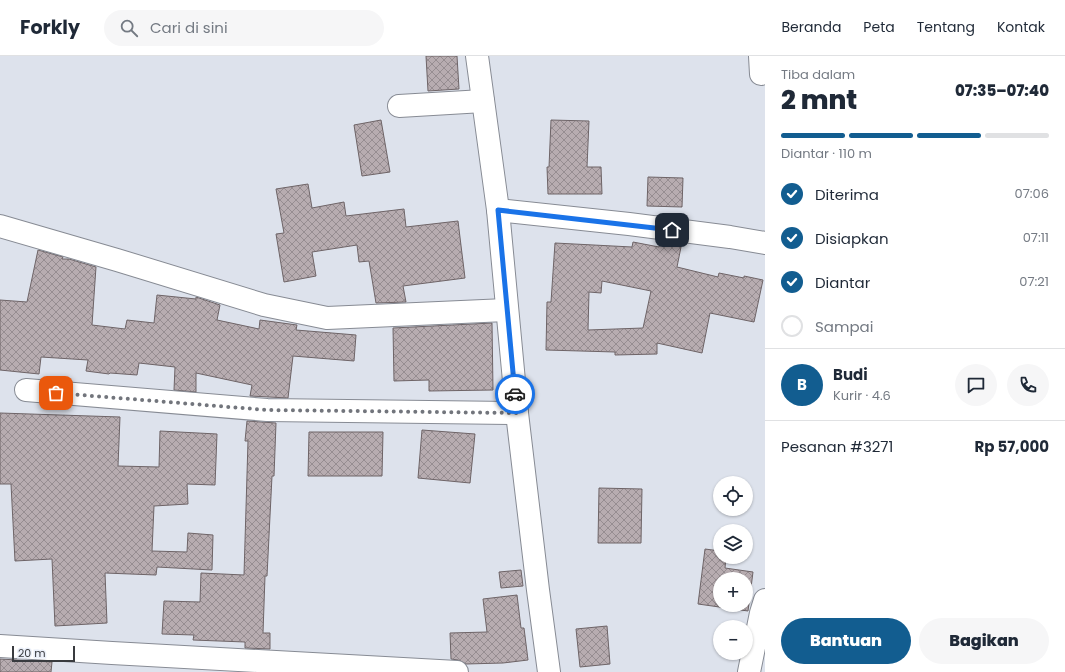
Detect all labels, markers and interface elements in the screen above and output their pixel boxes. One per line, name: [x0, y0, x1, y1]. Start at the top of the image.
search box: [104, 10, 384, 46]
text: Forkly: [20, 14, 80, 41]
icon: search: [118, 17, 140, 39]
text: Cari di sini: [150, 17, 228, 38]
text: Beranda: [782, 17, 841, 37]
text: Peta: [863, 17, 895, 37]
text: Tentang: [917, 17, 975, 37]
text: Kontak: [997, 17, 1045, 37]
text: Tiba dalam: [781, 65, 855, 84]
text: 07:35–07:40: [955, 80, 1049, 101]
text: 2 mnt: [781, 82, 857, 118]
text: Diantar · 110 m: [781, 144, 872, 163]
icon: check: [781, 183, 803, 205]
text: Diterima: [815, 184, 879, 205]
text: 07:06: [1015, 184, 1049, 203]
pin: [655, 213, 689, 247]
icon: home: [661, 219, 683, 241]
icon: check: [781, 227, 803, 249]
text: Disiapkan: [815, 228, 889, 249]
text: 07:11: [1023, 228, 1049, 247]
icon: check: [781, 271, 803, 293]
text: Diantar: [815, 272, 870, 293]
text: 07:21: [1019, 272, 1049, 291]
text: Sampai: [815, 316, 873, 337]
text: Budi: [833, 364, 868, 385]
button: chat: [955, 364, 997, 406]
button: phone: [1007, 364, 1049, 406]
courier: [495, 374, 535, 414]
text: B: [797, 374, 807, 395]
pin: [39, 376, 73, 410]
icon: bag: [45, 382, 67, 404]
icon: car: [504, 383, 526, 405]
text: Kurir · 4.6: [833, 386, 891, 405]
text: Pesanan #3271: [781, 436, 893, 457]
text: Rp 57,000: [974, 436, 1049, 457]
map controls: [713, 476, 753, 660]
button: locate: [713, 476, 753, 516]
button: layers: [713, 524, 753, 564]
button: +: [713, 572, 753, 612]
button: Bantuan: [781, 618, 911, 664]
button: Bagikan: [919, 618, 1049, 664]
button: −: [713, 620, 753, 660]
scale bar: [12, 644, 75, 663]
text: 20 m: [18, 645, 46, 661]

